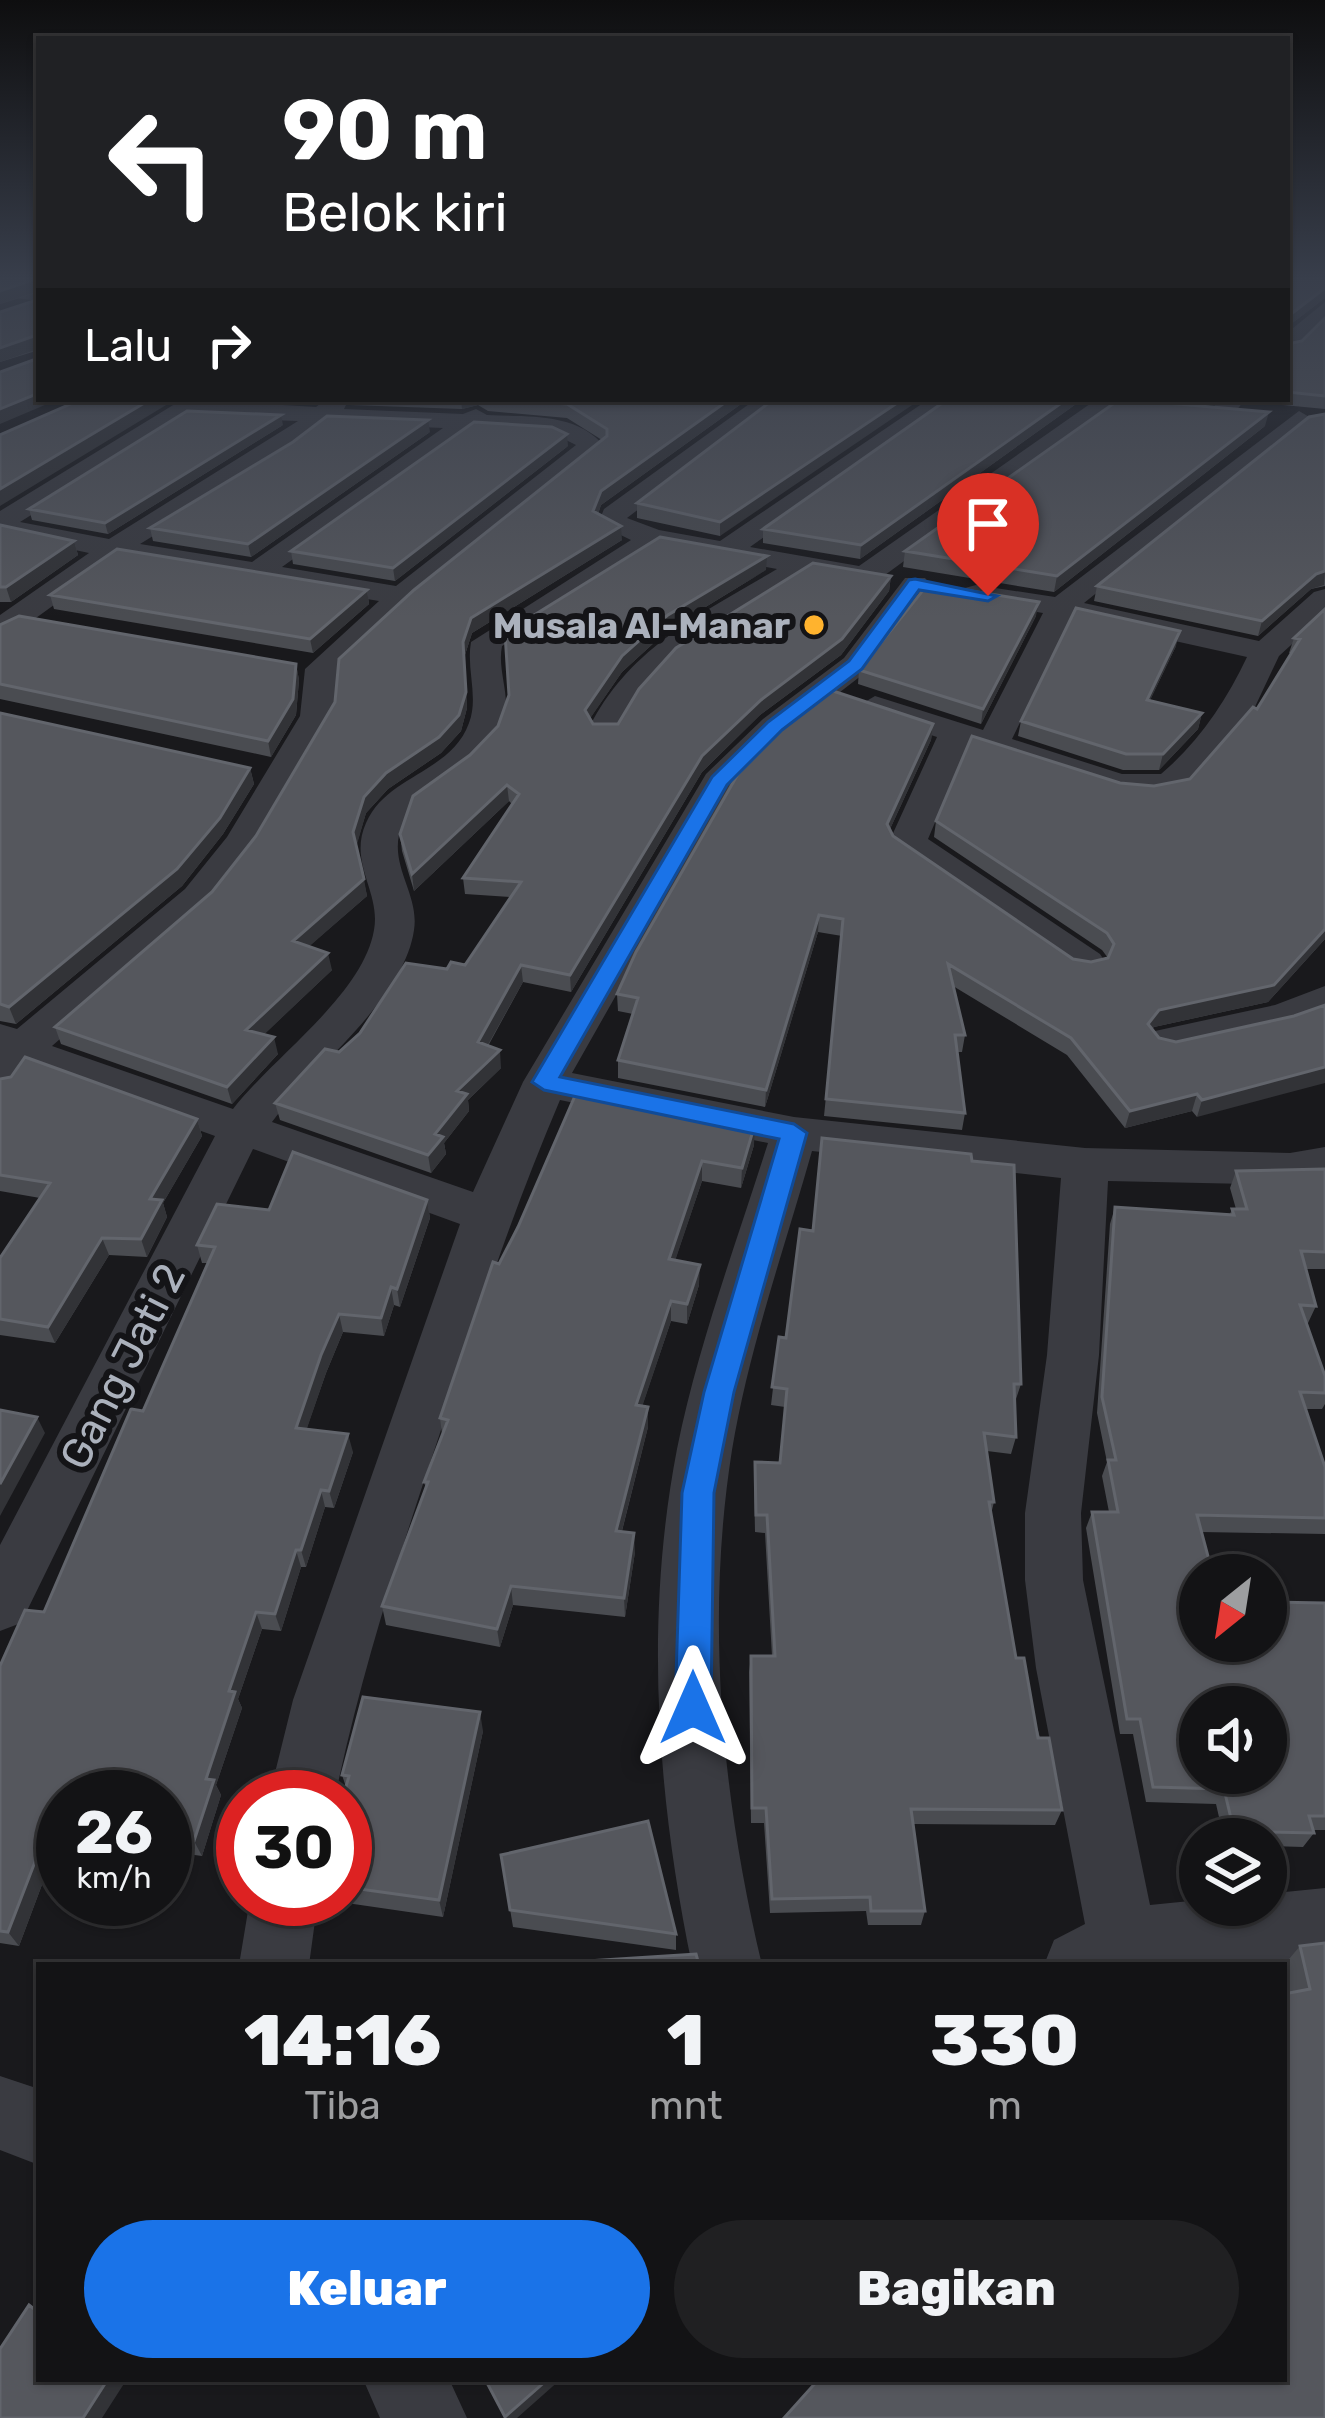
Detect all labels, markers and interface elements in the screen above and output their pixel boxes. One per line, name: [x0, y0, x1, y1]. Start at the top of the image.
text: 90 m: [282, 80, 488, 180]
icon: left: [84, 84, 240, 240]
text: Belok kiri: [282, 181, 508, 245]
icon: right: [196, 312, 262, 378]
text: Lalu: [84, 319, 172, 372]
pin: [937, 473, 1039, 596]
icon: arrive: [955, 491, 1021, 557]
place label: Musala Al-Manar: [493, 604, 790, 647]
marker: Musala Al-Manar: [801, 612, 827, 638]
street label: Gang Jati 2: [50, 1255, 196, 1477]
north arrow: [1179, 1554, 1287, 1662]
map controls: [1179, 1554, 1287, 1926]
position arrow: [630, 1645, 756, 1771]
button: sound: [1179, 1686, 1287, 1794]
speed limit sign: 30: [216, 1770, 372, 1926]
text: 26: [75, 1797, 153, 1868]
button: layers: [1179, 1818, 1287, 1926]
text: km/h: [77, 1860, 151, 1896]
text: 14:16: [244, 1998, 441, 2083]
text: 1: [667, 1998, 705, 2083]
text: 330: [930, 1998, 1079, 2083]
text: Tiba: [304, 2083, 381, 2129]
text: mnt: [649, 2083, 722, 2129]
text: m: [987, 2083, 1022, 2129]
button: Keluar: [84, 2220, 650, 2358]
button: Bagikan: [674, 2220, 1239, 2358]

